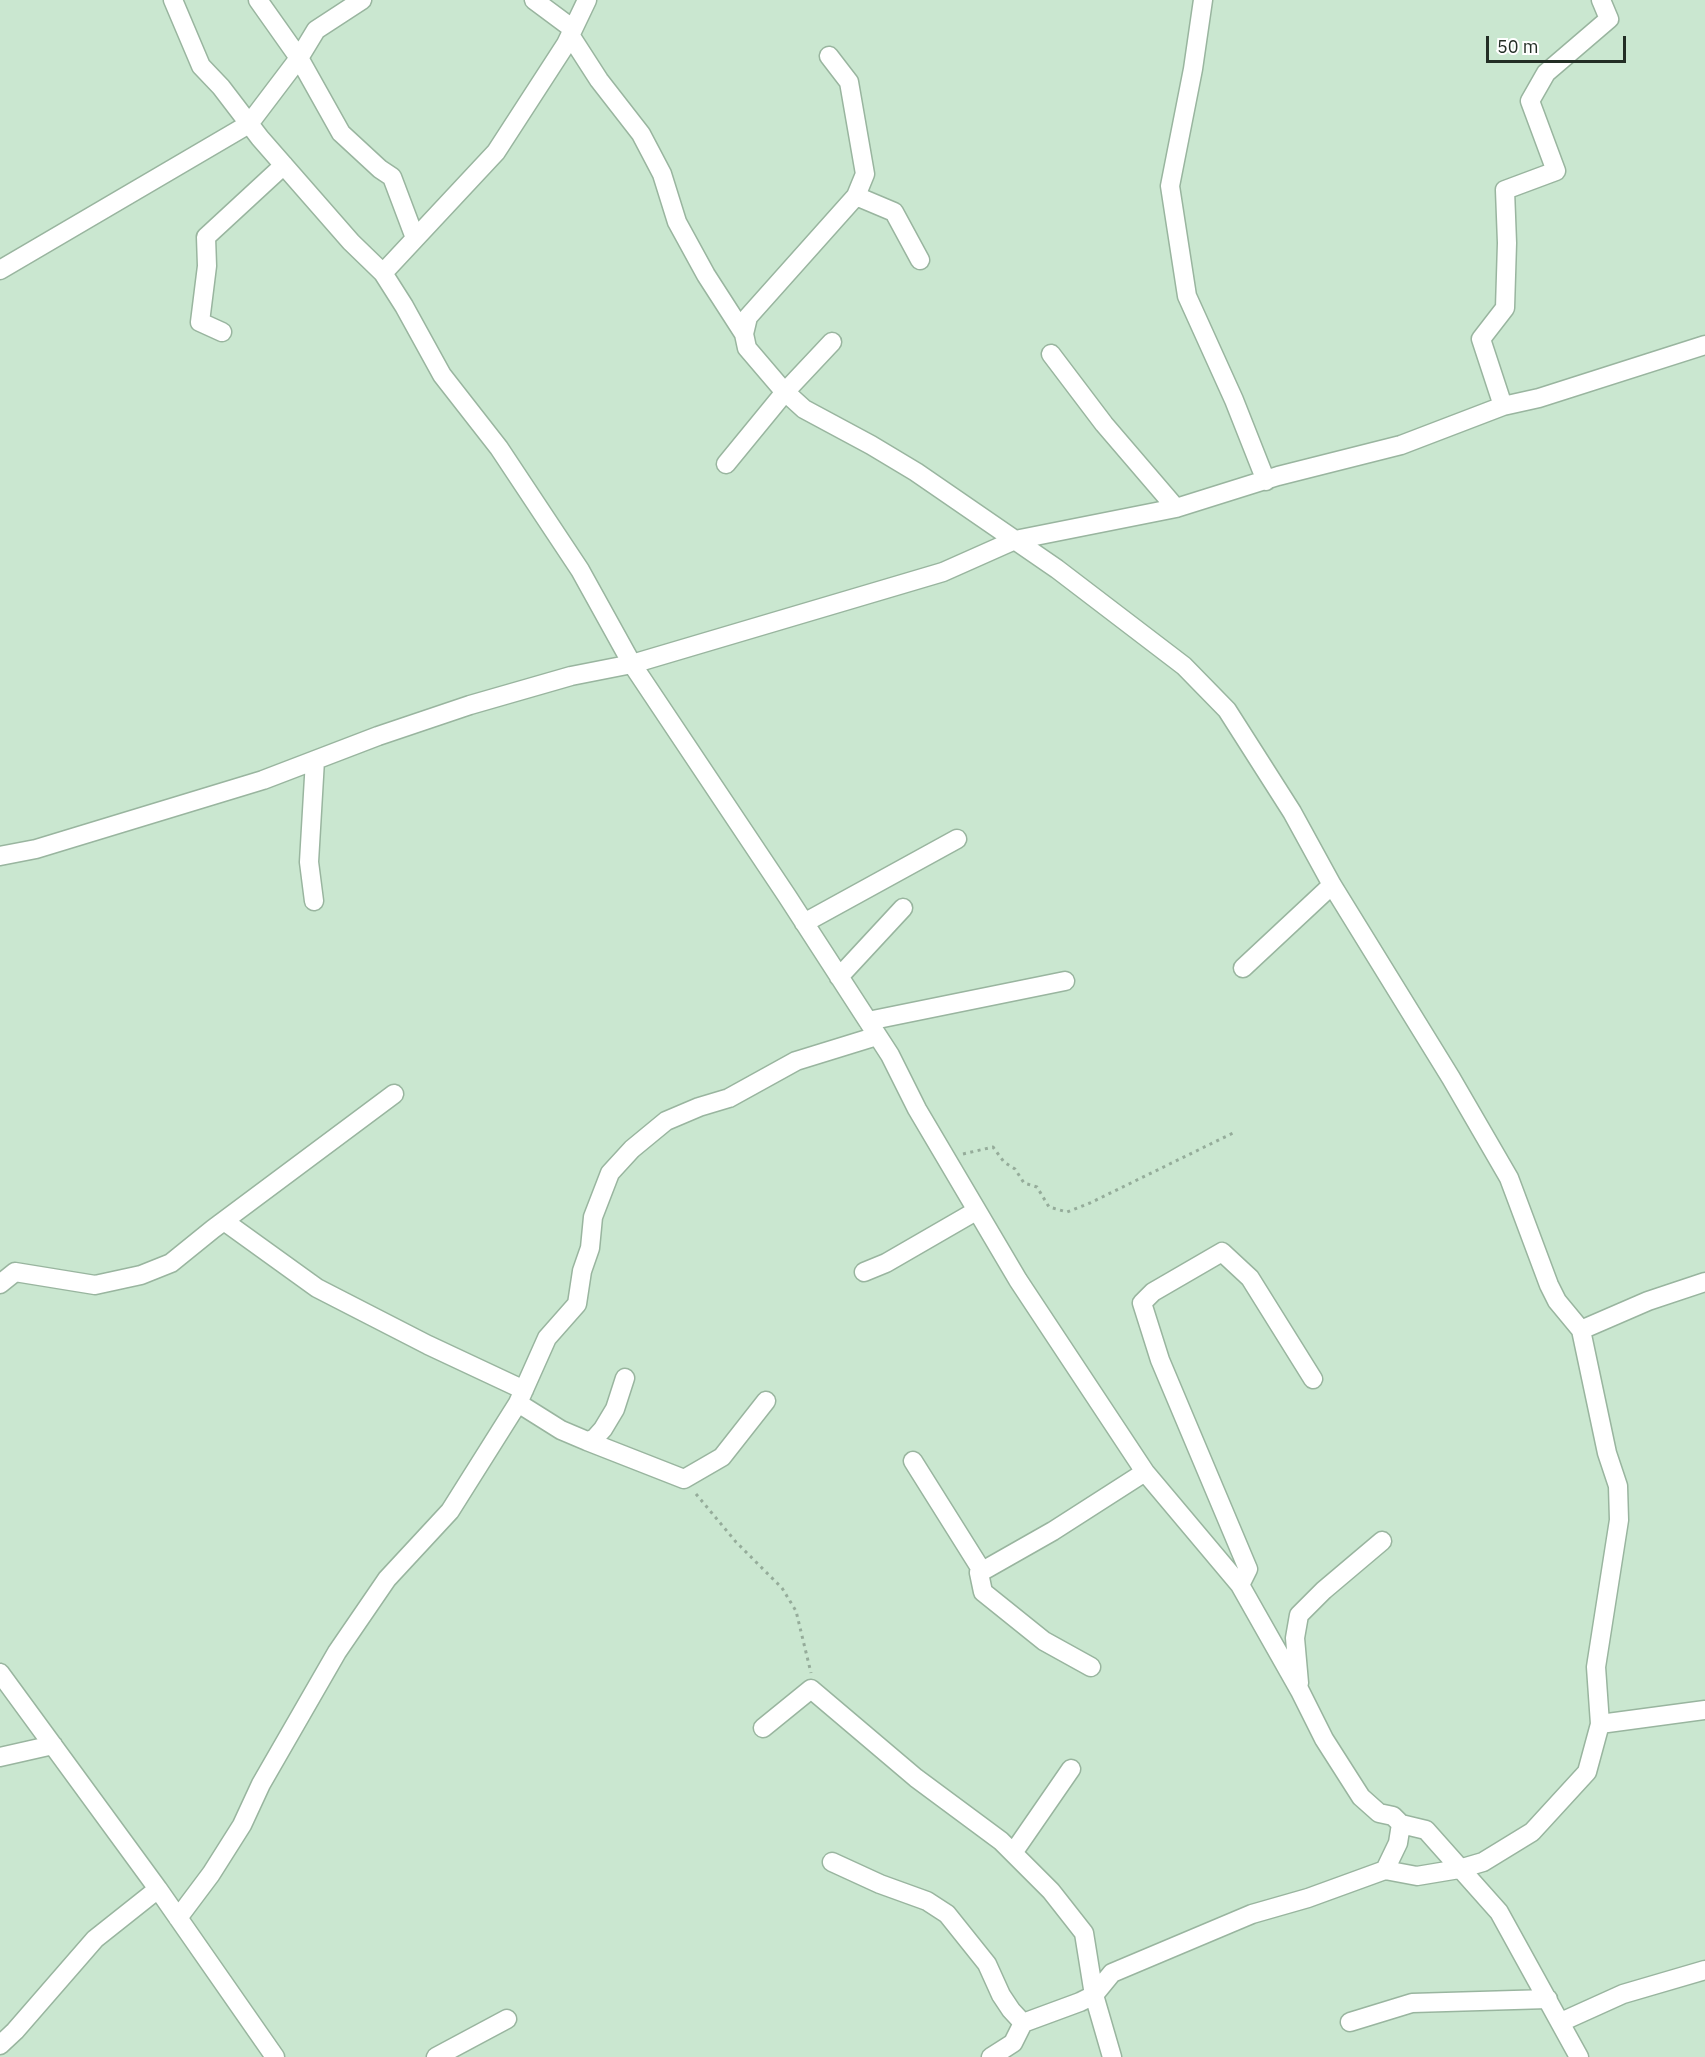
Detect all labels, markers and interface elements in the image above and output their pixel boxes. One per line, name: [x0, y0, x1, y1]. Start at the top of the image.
scale bar: [1489, 24, 1628, 62]
text: 50 m: [1497, 35, 1539, 58]

